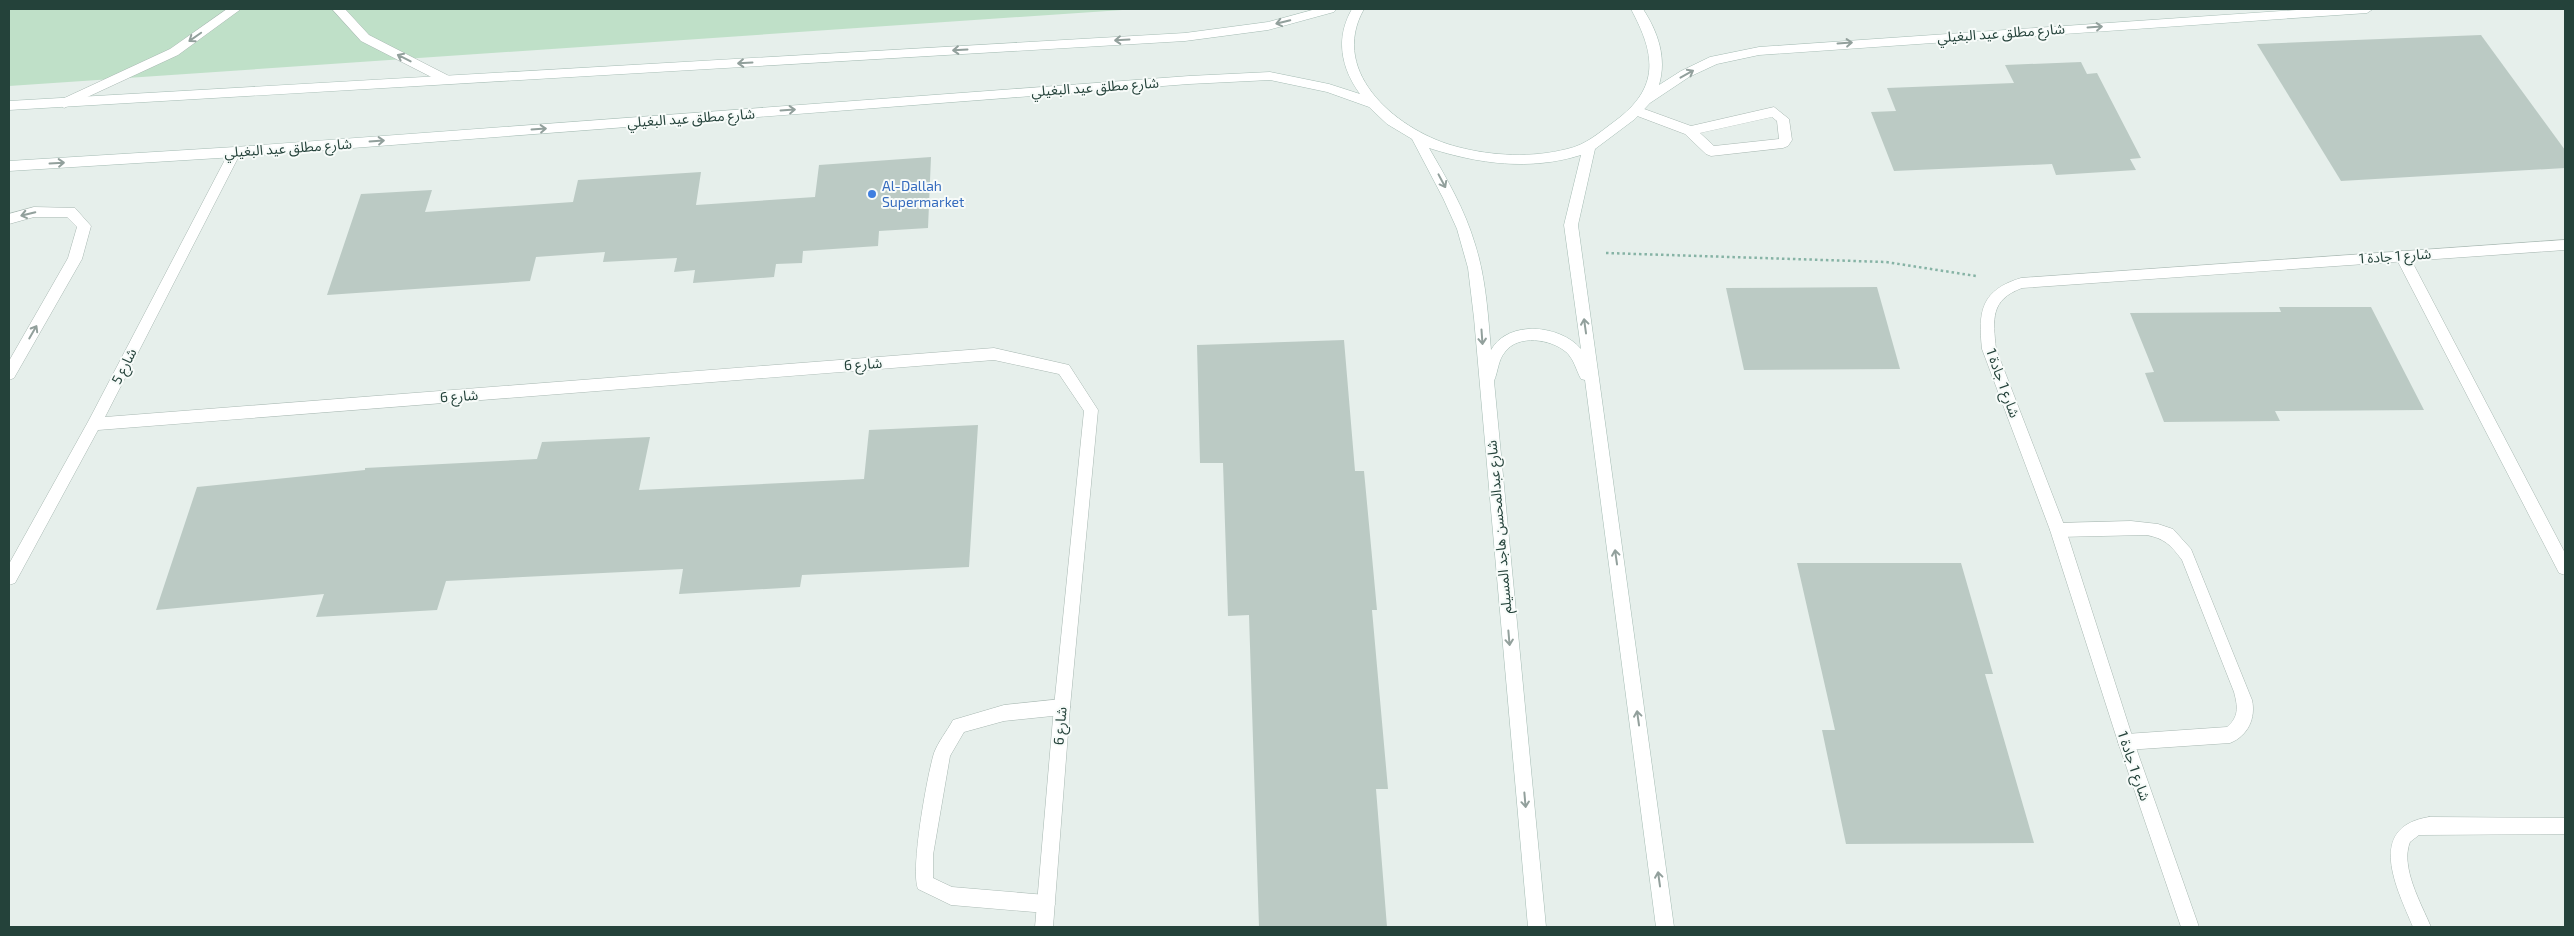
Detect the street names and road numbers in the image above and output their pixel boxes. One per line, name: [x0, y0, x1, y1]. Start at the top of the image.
street label: شارع مطلق عيد البغيلي: [1937, 20, 2066, 49]
street label: شارع مطلق عيد البغيلي: [1031, 74, 1160, 103]
street label: شارع مطلق عيد البغيلي: [627, 105, 756, 134]
street label: شارع مطلق عيد البغيلي: [224, 135, 353, 164]
street label: شارع 1 جادة 1: [2358, 244, 2432, 270]
street label: شارع 5: [107, 345, 142, 388]
street label: شارع 1 جادة 1: [1980, 346, 2024, 421]
street label: شارع 6: [843, 354, 883, 376]
street label: شارع 6: [439, 386, 479, 408]
street label: شارع عبدالمحسن هاجد المسيلم: [1482, 439, 1518, 615]
street label: شارع 6: [1049, 706, 1073, 746]
street label: شارع 1 جادة 1: [2112, 729, 2154, 804]

